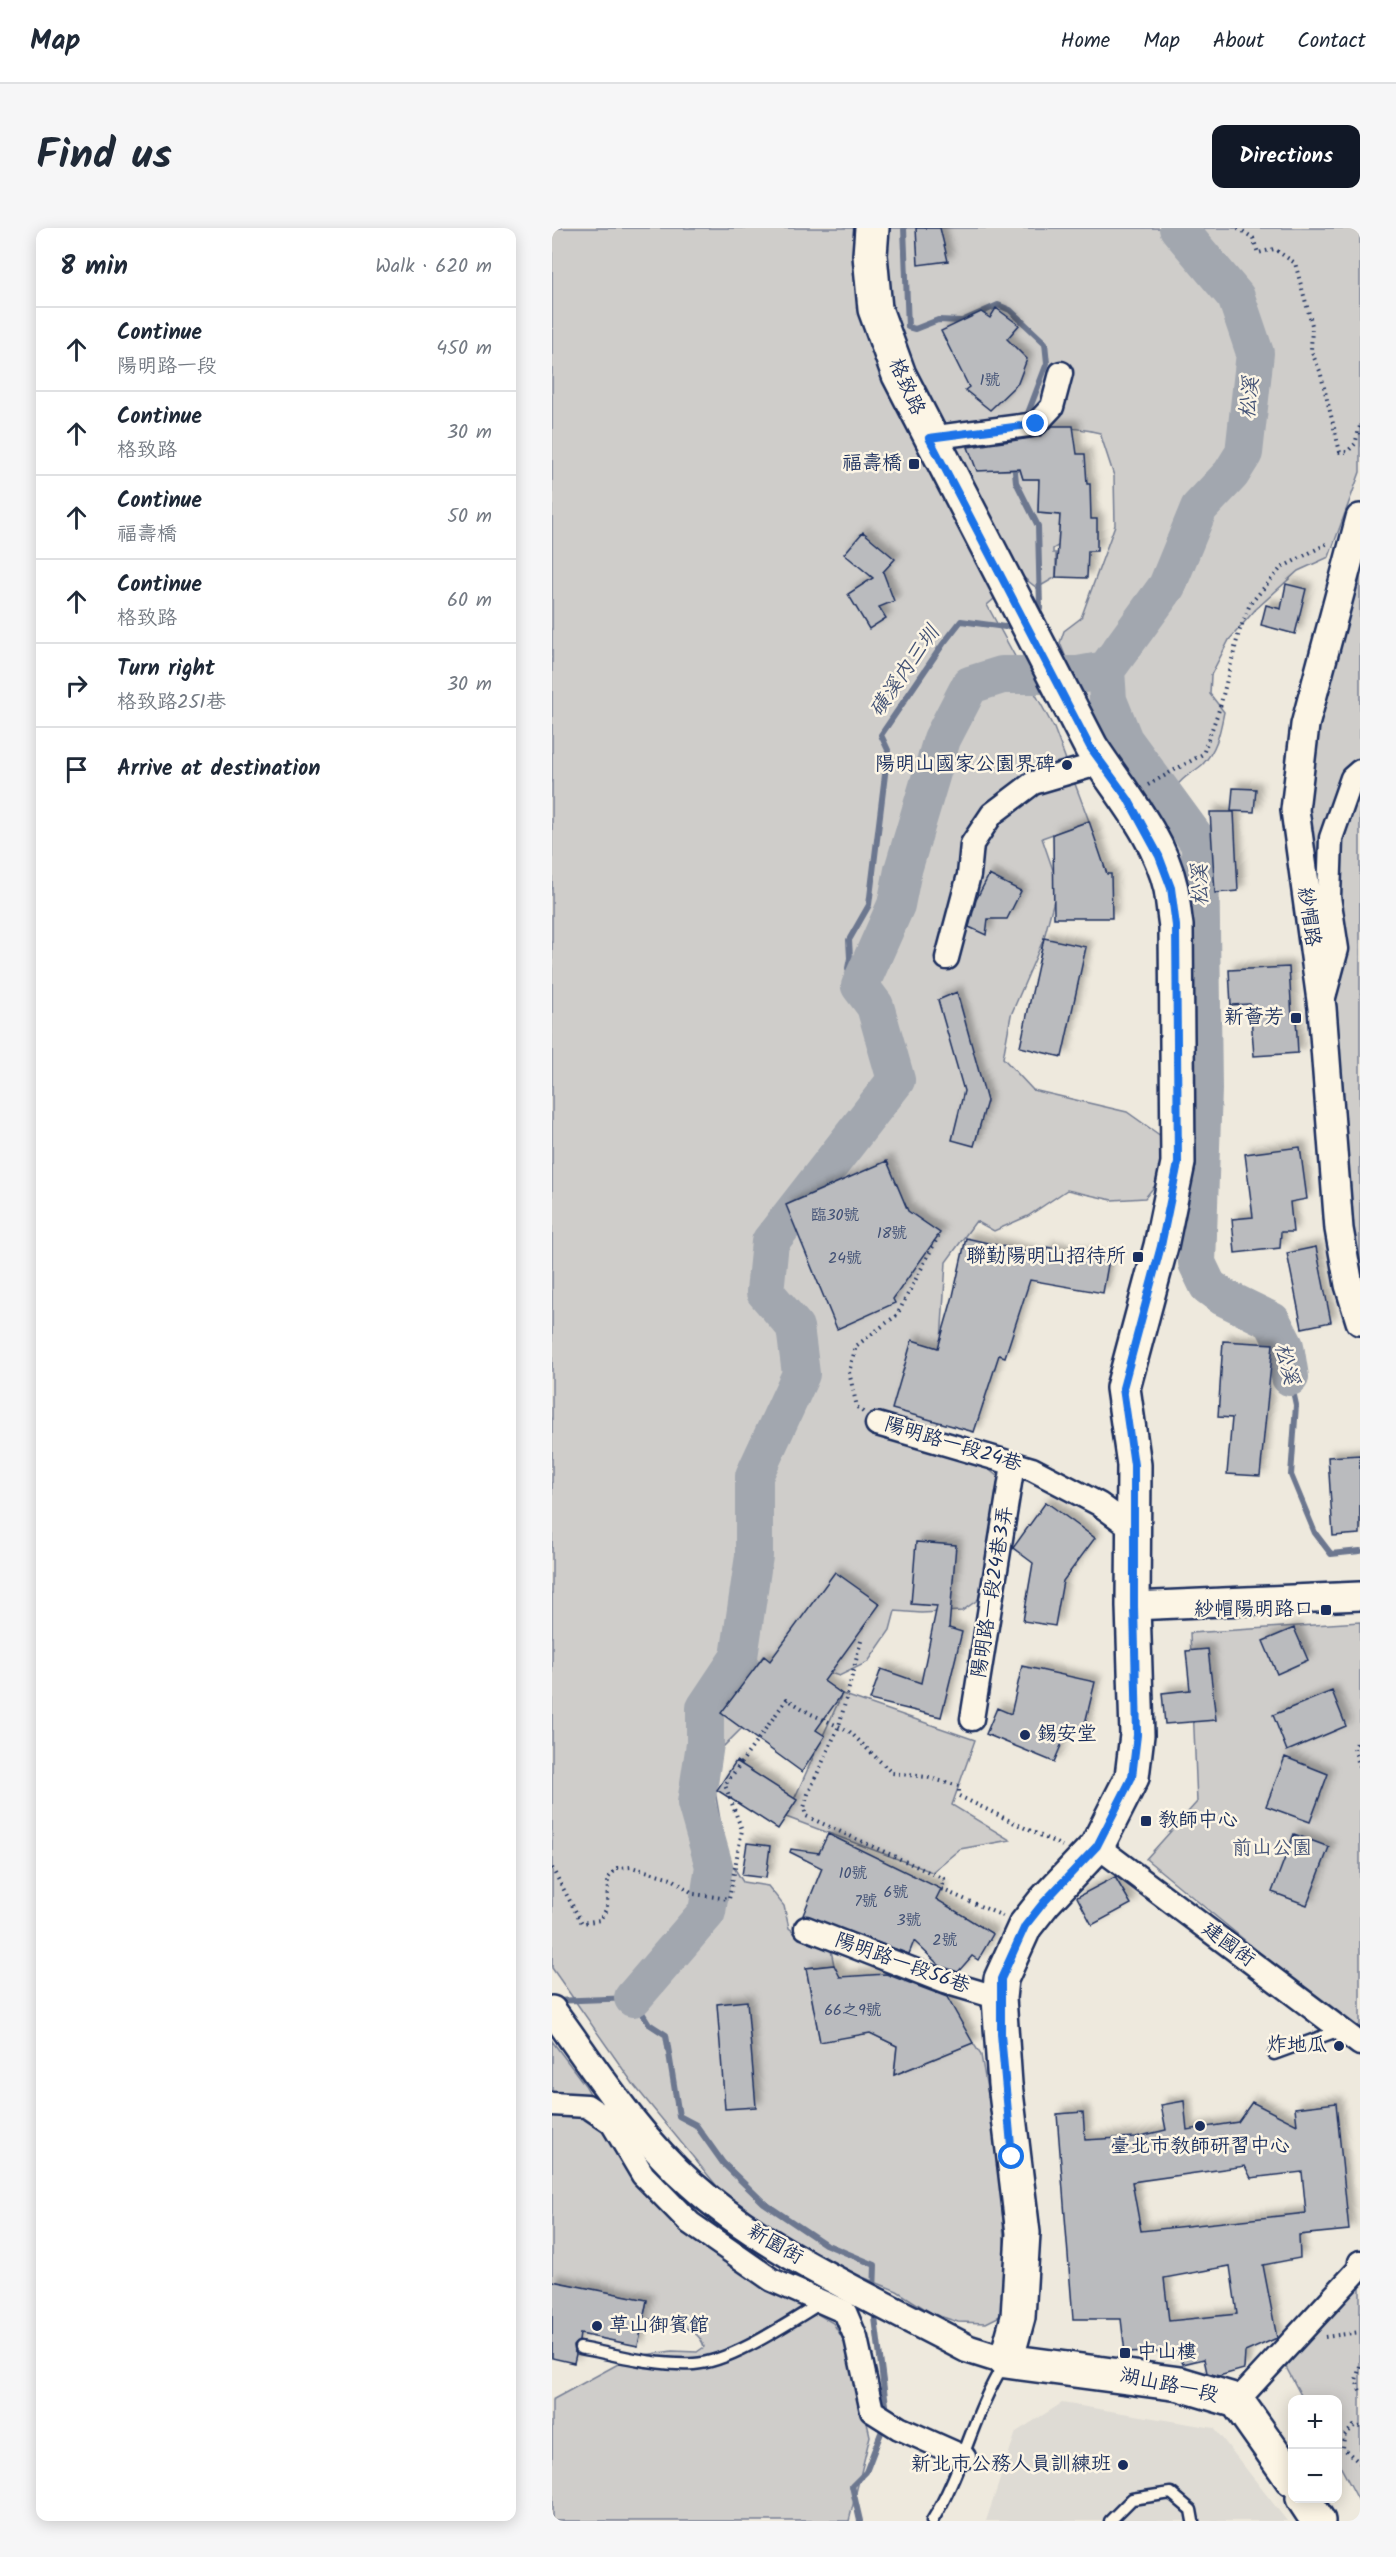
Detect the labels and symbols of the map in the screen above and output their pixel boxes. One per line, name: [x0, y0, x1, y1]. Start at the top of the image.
street label: 格致路: [879, 353, 933, 422]
house number: 1號: [979, 368, 1001, 393]
water label: 松溪: [1231, 374, 1269, 421]
route end: [1022, 410, 1048, 436]
place label: 福壽橋: [842, 448, 902, 480]
marker: 福壽橋: [907, 457, 921, 471]
water label: 磺溪內三圳: [861, 618, 950, 724]
place label: 陽明山國家公園界碑: [875, 749, 1055, 781]
marker: 陽明山國家公園界碑: [1060, 758, 1074, 772]
water label: 松溪: [1184, 863, 1218, 906]
street label: 紗帽路: [1288, 885, 1328, 950]
place label: 新薈芳: [1224, 1002, 1284, 1034]
marker: 新薈芳: [1289, 1011, 1303, 1025]
house number: 臨30號: [810, 1203, 860, 1228]
house number: 18號: [877, 1221, 907, 1246]
place label: 聯勤陽明山招待所: [966, 1241, 1126, 1273]
house number: 24號: [828, 1246, 862, 1271]
marker: 聯勤陽明山招待所: [1131, 1250, 1145, 1264]
water label: 松溪: [1265, 1340, 1307, 1389]
street label: 陽明路一段24巷: [880, 1409, 1027, 1481]
street label: 陽明路一段24巷3弄: [964, 1504, 1022, 1680]
place label: 紗帽陽明路口: [1194, 1594, 1314, 1626]
marker: 紗帽陽明路口: [1319, 1603, 1333, 1617]
place label: 錫安堂: [1037, 1719, 1097, 1751]
marker: 錫安堂: [1018, 1728, 1032, 1742]
place label: 教師中心: [1158, 1805, 1238, 1837]
marker: 教師中心: [1139, 1814, 1153, 1828]
park label: 前山公園: [1232, 1833, 1312, 1865]
house number: 10號: [838, 1861, 868, 1886]
house number: 6號: [884, 1880, 908, 1905]
house number: 7號: [854, 1889, 878, 1914]
house number: 3號: [896, 1908, 922, 1933]
street label: 建國街: [1194, 1914, 1262, 1976]
street label: 陽明路一段56巷: [830, 1925, 975, 2004]
house number: 2號: [932, 1928, 958, 1953]
house number: 66之9號: [824, 1998, 882, 2023]
place label: 炸地瓜: [1267, 2030, 1327, 2062]
marker: 炸地瓜: [1332, 2039, 1346, 2053]
marker: 臺北市教師研習中心: [1193, 2119, 1207, 2133]
place label: 臺北市教師研習中心: [1110, 2131, 1290, 2163]
route start: [998, 2143, 1024, 2169]
street label: 新園街: [741, 2216, 809, 2274]
place label: 草山御賓館: [609, 2310, 709, 2342]
marker: 草山御賓館: [590, 2319, 604, 2333]
place label: 中山樓: [1137, 2337, 1197, 2369]
marker: 中山樓: [1118, 2346, 1132, 2360]
street label: 湖山路一段: [1117, 2360, 1221, 2412]
place label: 新北市公務人員訓練班: [911, 2449, 1111, 2481]
marker: 新北市公務人員訓練班: [1116, 2458, 1130, 2472]

